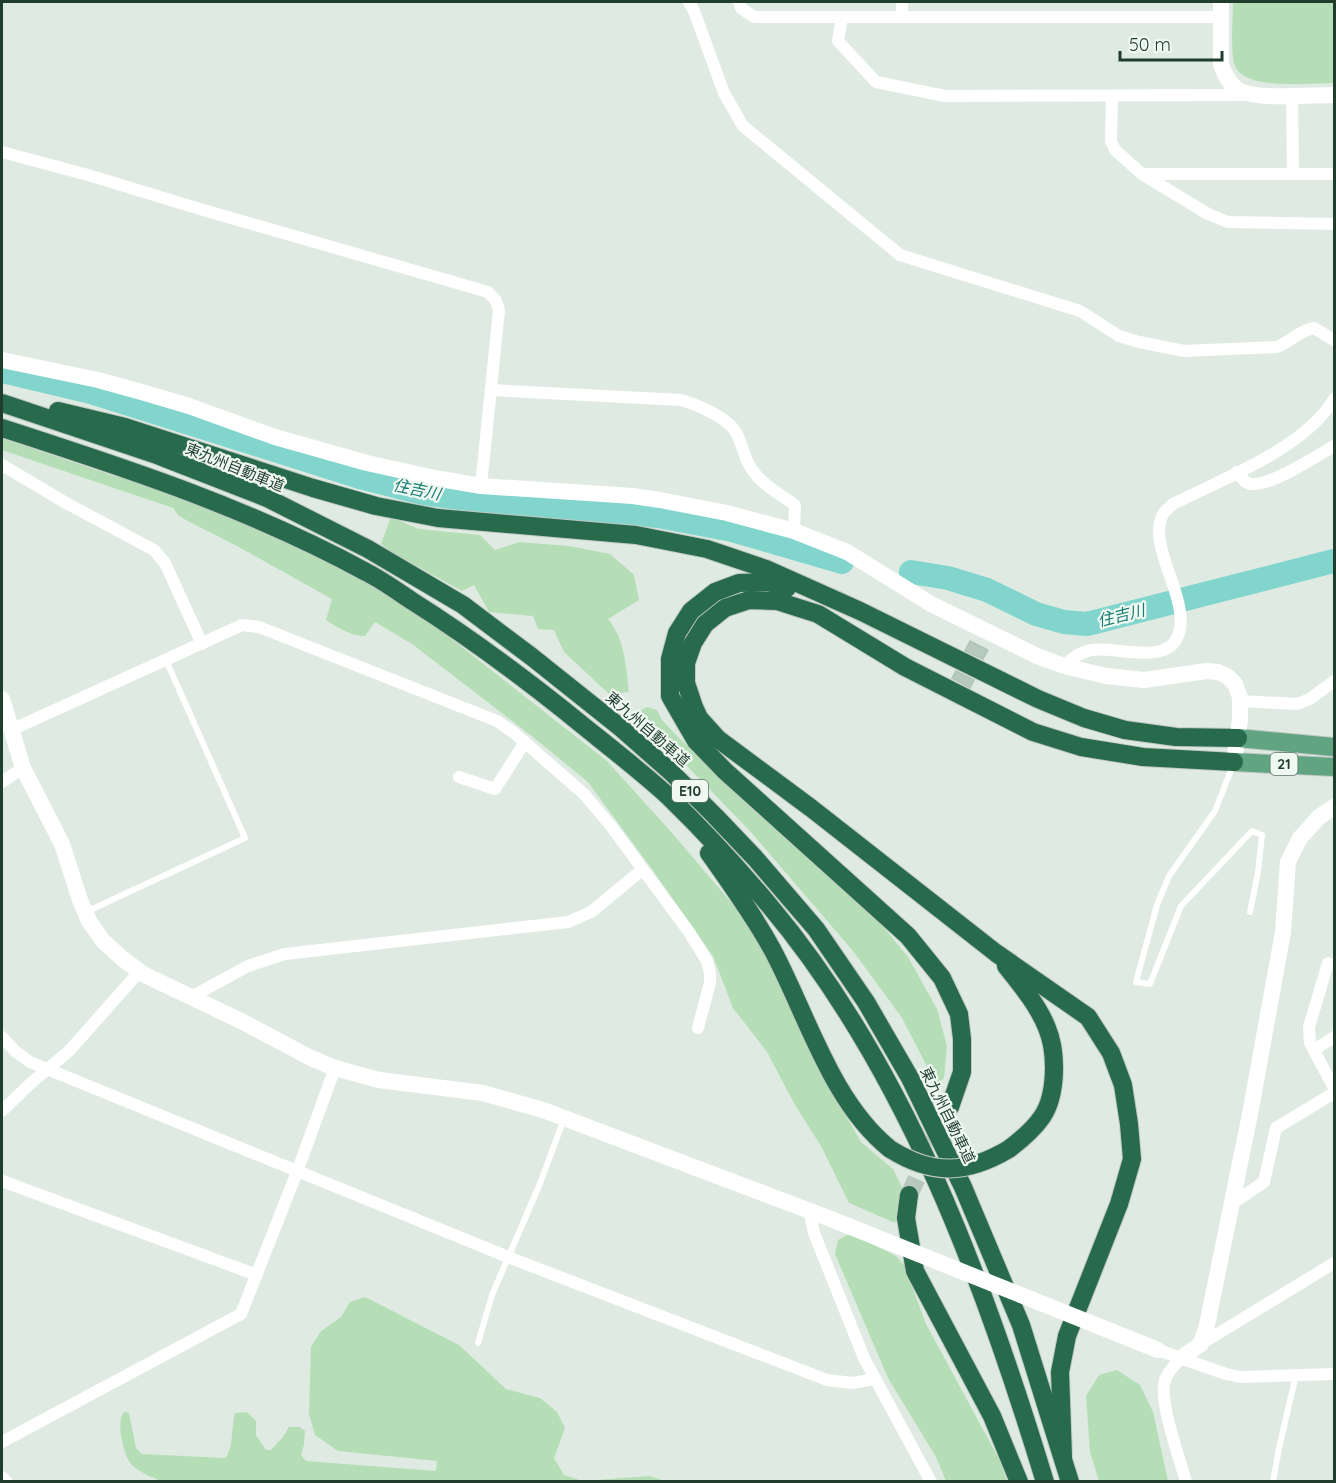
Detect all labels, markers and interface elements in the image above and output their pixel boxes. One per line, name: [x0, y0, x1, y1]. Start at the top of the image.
scale bar: [1120, 24, 1222, 62]
text: 50 m: [1129, 33, 1171, 56]
street label: 東九州自動車道: [183, 439, 287, 495]
water label: 住吉川: [391, 474, 445, 504]
water label: 住吉川: [1095, 599, 1149, 631]
street label: 東九州自動車道: [602, 687, 694, 771]
road number: 21: [1270, 753, 1298, 775]
road number: E10: [672, 780, 708, 802]
street label: 東九州自動車道: [916, 1064, 980, 1166]

